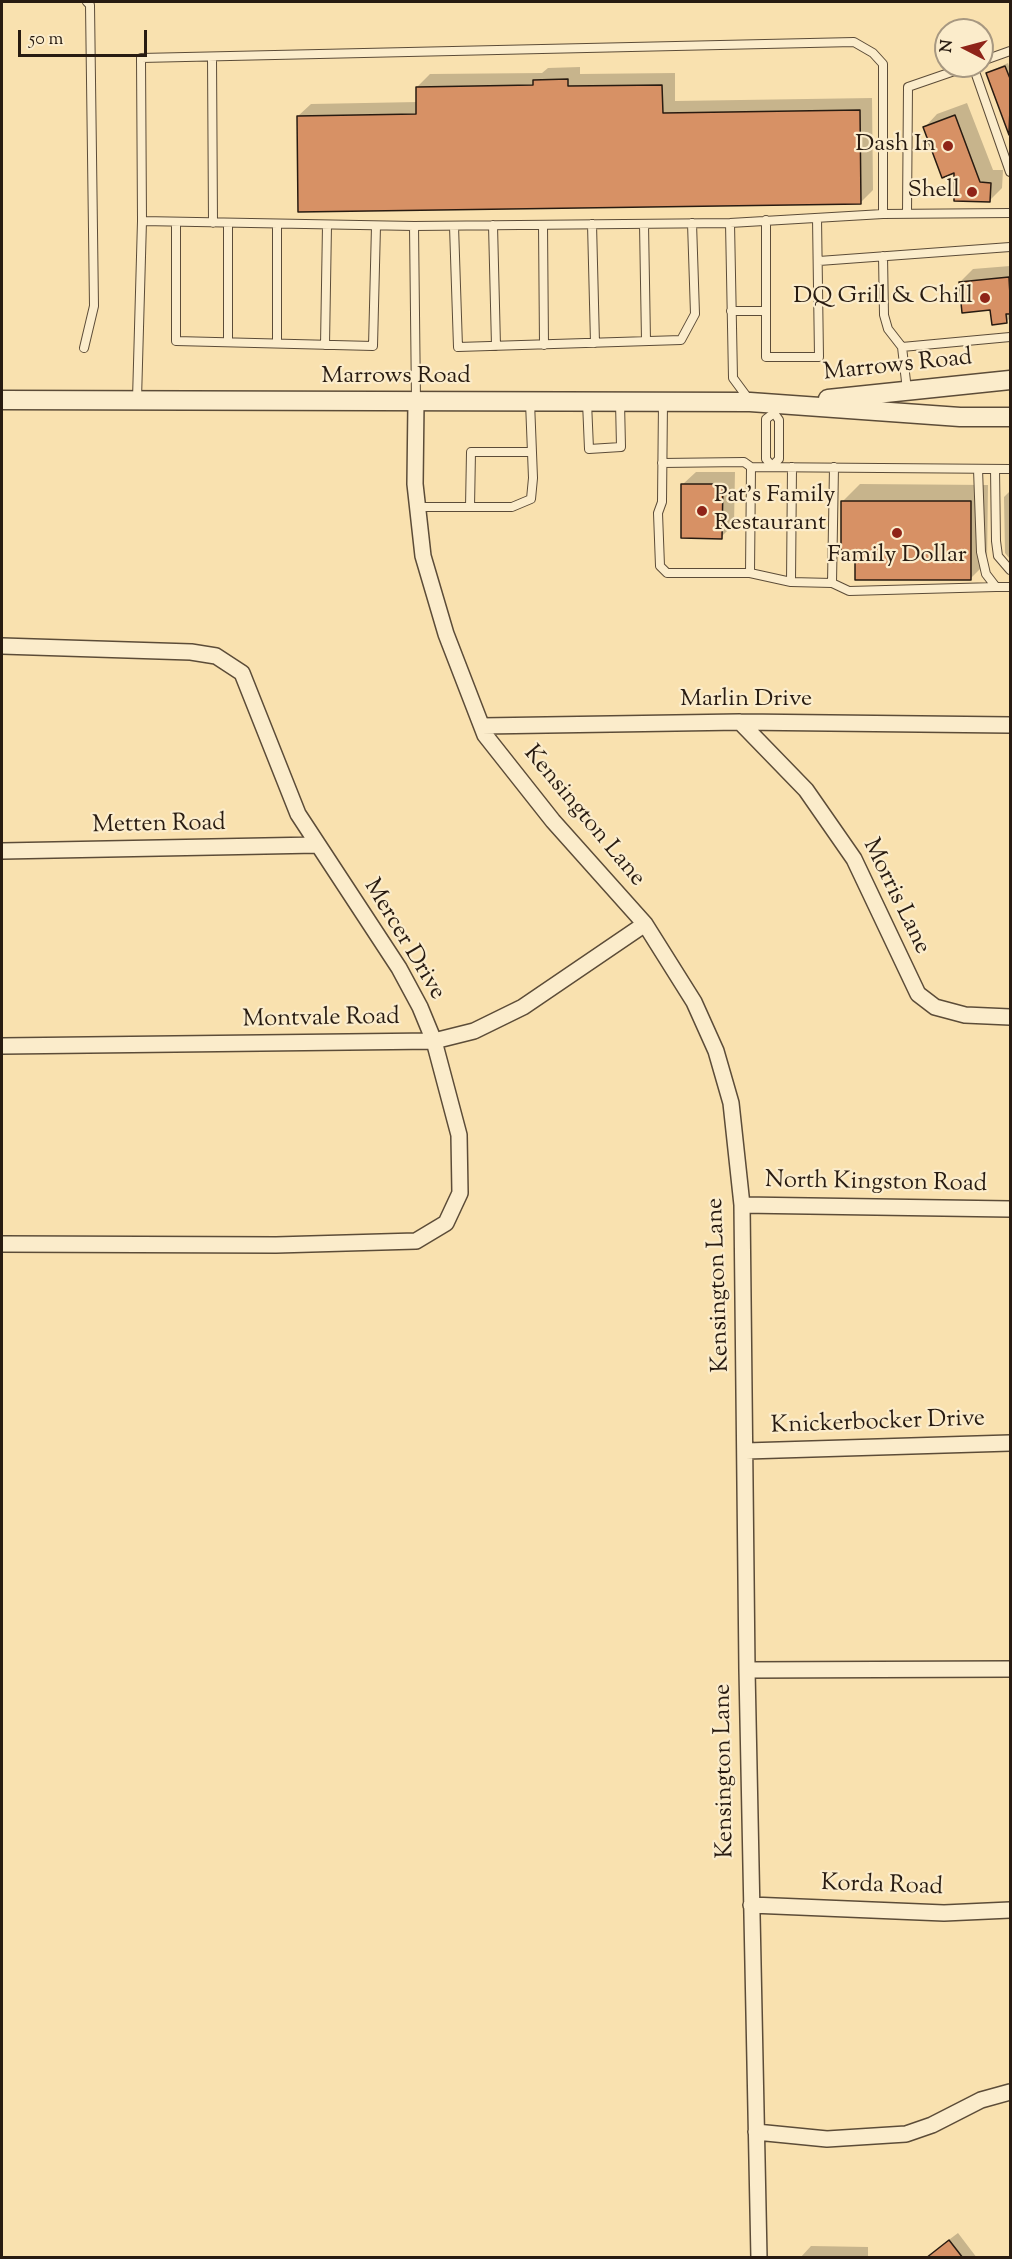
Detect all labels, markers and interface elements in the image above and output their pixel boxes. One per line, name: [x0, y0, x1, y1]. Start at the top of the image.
scale bar: [21, 18, 150, 56]
north arrow: [934, 18, 994, 78]
text: 50 m: [29, 27, 63, 53]
text: N: [935, 39, 960, 54]
place label: Dash In: [855, 132, 936, 160]
marker: Dash In: [941, 139, 955, 153]
place label: Shell: [907, 178, 960, 206]
marker: Shell: [965, 185, 979, 199]
place label: DQ Grill & Chill: [793, 284, 973, 312]
marker: DQ Grill & Chill: [978, 291, 992, 305]
street label: Marrows Road: [822, 345, 974, 389]
street label: Marrows Road: [321, 364, 471, 392]
place label: Pat's Family Restaurant: [714, 483, 835, 539]
marker: Pat's Family Restaurant: [695, 504, 709, 518]
marker: Family Dollar: [890, 526, 904, 540]
place label: Family Dollar: [827, 543, 967, 571]
street label: Marlin Drive: [680, 687, 812, 715]
street label: Kensington Lane: [516, 741, 650, 893]
street label: Metten Road: [92, 810, 226, 842]
street label: Morris Lane: [855, 835, 935, 959]
street label: Mercer Drive: [356, 874, 450, 1006]
street label: Montvale Road: [242, 1004, 400, 1036]
street label: North Kingston Road: [765, 1168, 987, 1200]
street label: Kensington Lane: [703, 1197, 737, 1373]
street label: Knickerbocker Drive: [770, 1406, 986, 1442]
street label: Kensington Lane: [710, 1683, 742, 1859]
street label: Korda Road: [820, 1870, 944, 1904]

